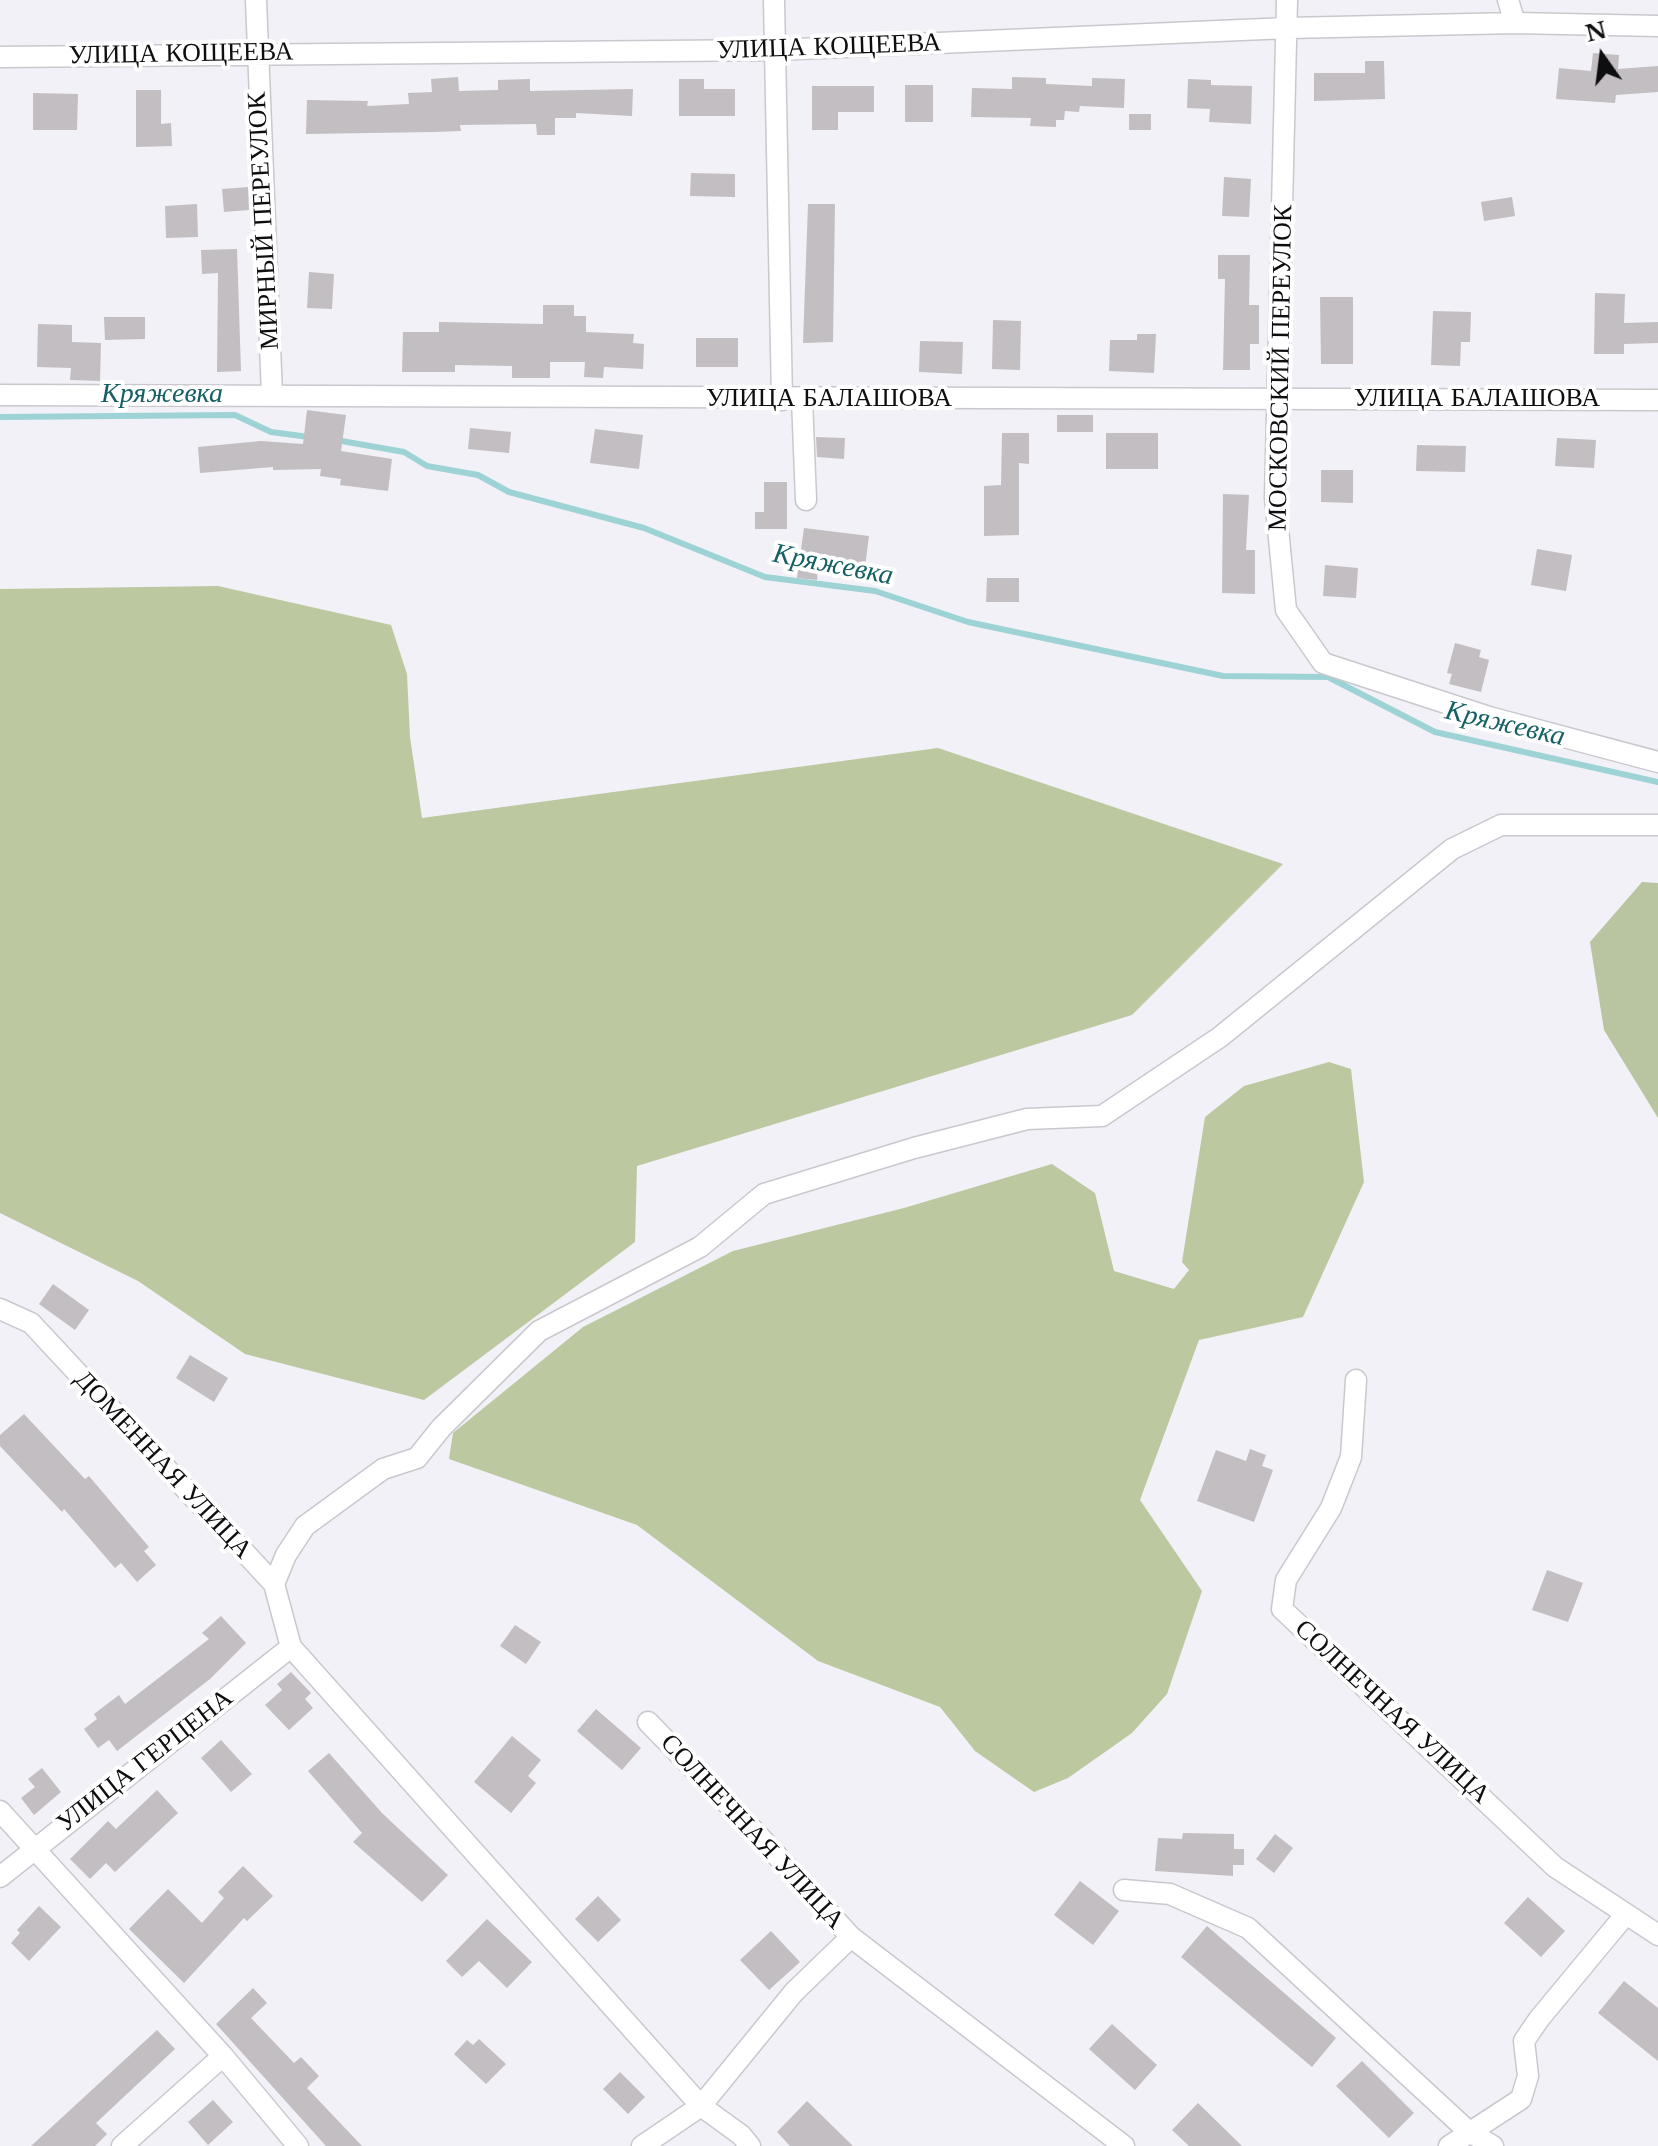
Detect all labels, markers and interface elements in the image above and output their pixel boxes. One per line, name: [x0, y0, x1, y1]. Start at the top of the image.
north arrow: [1562, 16, 1642, 96]
text: N: [1583, 17, 1609, 48]
street label: УЛИЦА КОЩЕЕВА: [716, 27, 942, 67]
street label: УЛИЦА КОЩЕЕВА: [68, 36, 294, 72]
street label: МИРНЫЙ ПЕРЕУЛОК: [242, 91, 286, 351]
street label: МОСКОВСКИЙ ПЕРЕУЛОК: [1263, 205, 1299, 531]
water label: Кряжевка: [101, 377, 223, 411]
street label: УЛИЦА БАЛАШОВА: [706, 383, 952, 415]
street label: УЛИЦА БАЛАШОВА: [1354, 383, 1600, 415]
water label: Кряжевка: [770, 537, 896, 593]
water label: Кряжевка: [1442, 694, 1568, 754]
street label: ДОМЕННАЯ УЛИЦА: [68, 1364, 258, 1566]
street label: СОЛНЕЧНАЯ УЛИЦА: [1288, 1613, 1496, 1811]
street label: УЛИЦА ГЕРЦЕНА: [51, 1683, 239, 1839]
street label: СОЛНЕЧНАЯ УЛИЦА: [653, 1728, 851, 1936]

